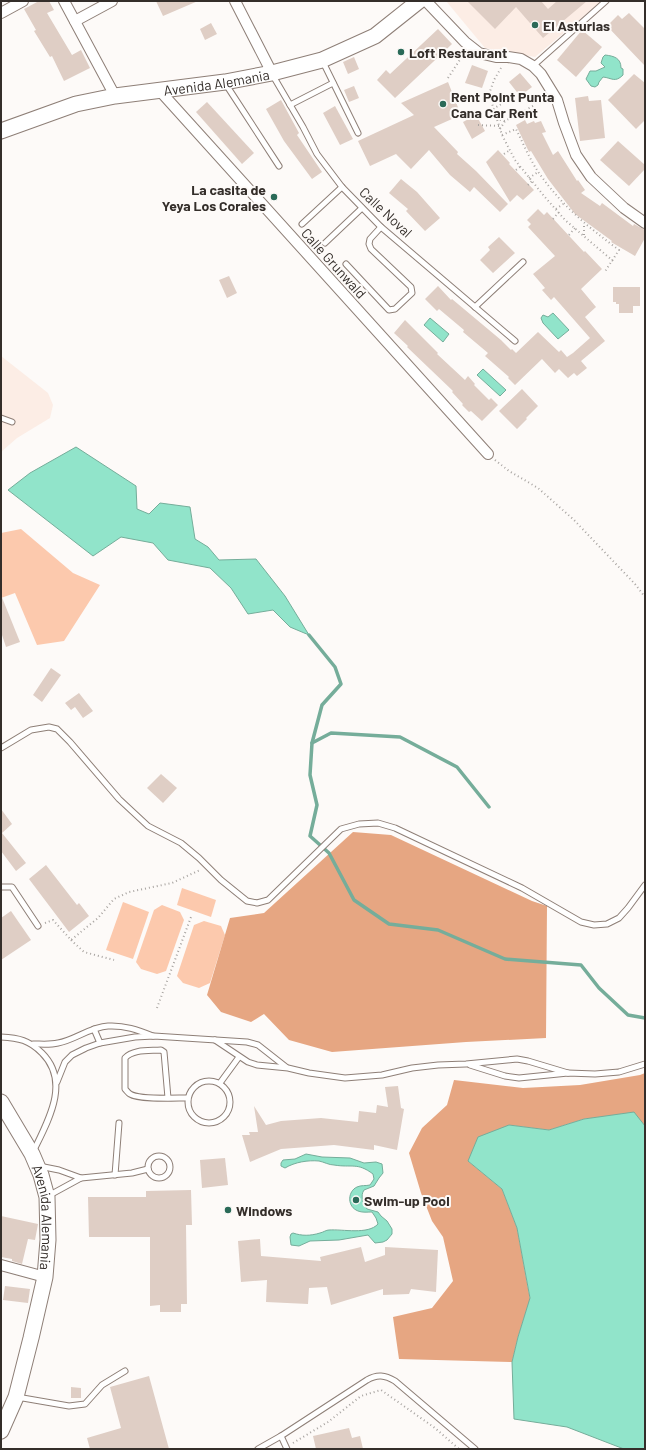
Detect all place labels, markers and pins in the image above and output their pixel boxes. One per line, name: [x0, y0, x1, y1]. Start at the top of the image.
place label: El Asturias: [543, 17, 610, 34]
marker: El Asturias: [530, 20, 540, 30]
place label: Loft Restaurant: [409, 44, 507, 61]
marker: Loft Restaurant: [396, 47, 406, 57]
place label: Rent Point Punta Cana Car Rent: [451, 88, 554, 121]
marker: Rent Point Punta Cana Car Rent: [438, 99, 448, 109]
place label: La casita de Yeya Los Corales: [162, 181, 266, 214]
marker: La casita de Yeya Los Corales: [269, 192, 279, 202]
place label: Swim-up Pool: [364, 1192, 450, 1209]
marker: Swim-up Pool: [351, 1195, 361, 1205]
place label: Windows: [236, 1202, 292, 1219]
marker: Windows: [223, 1205, 233, 1215]

